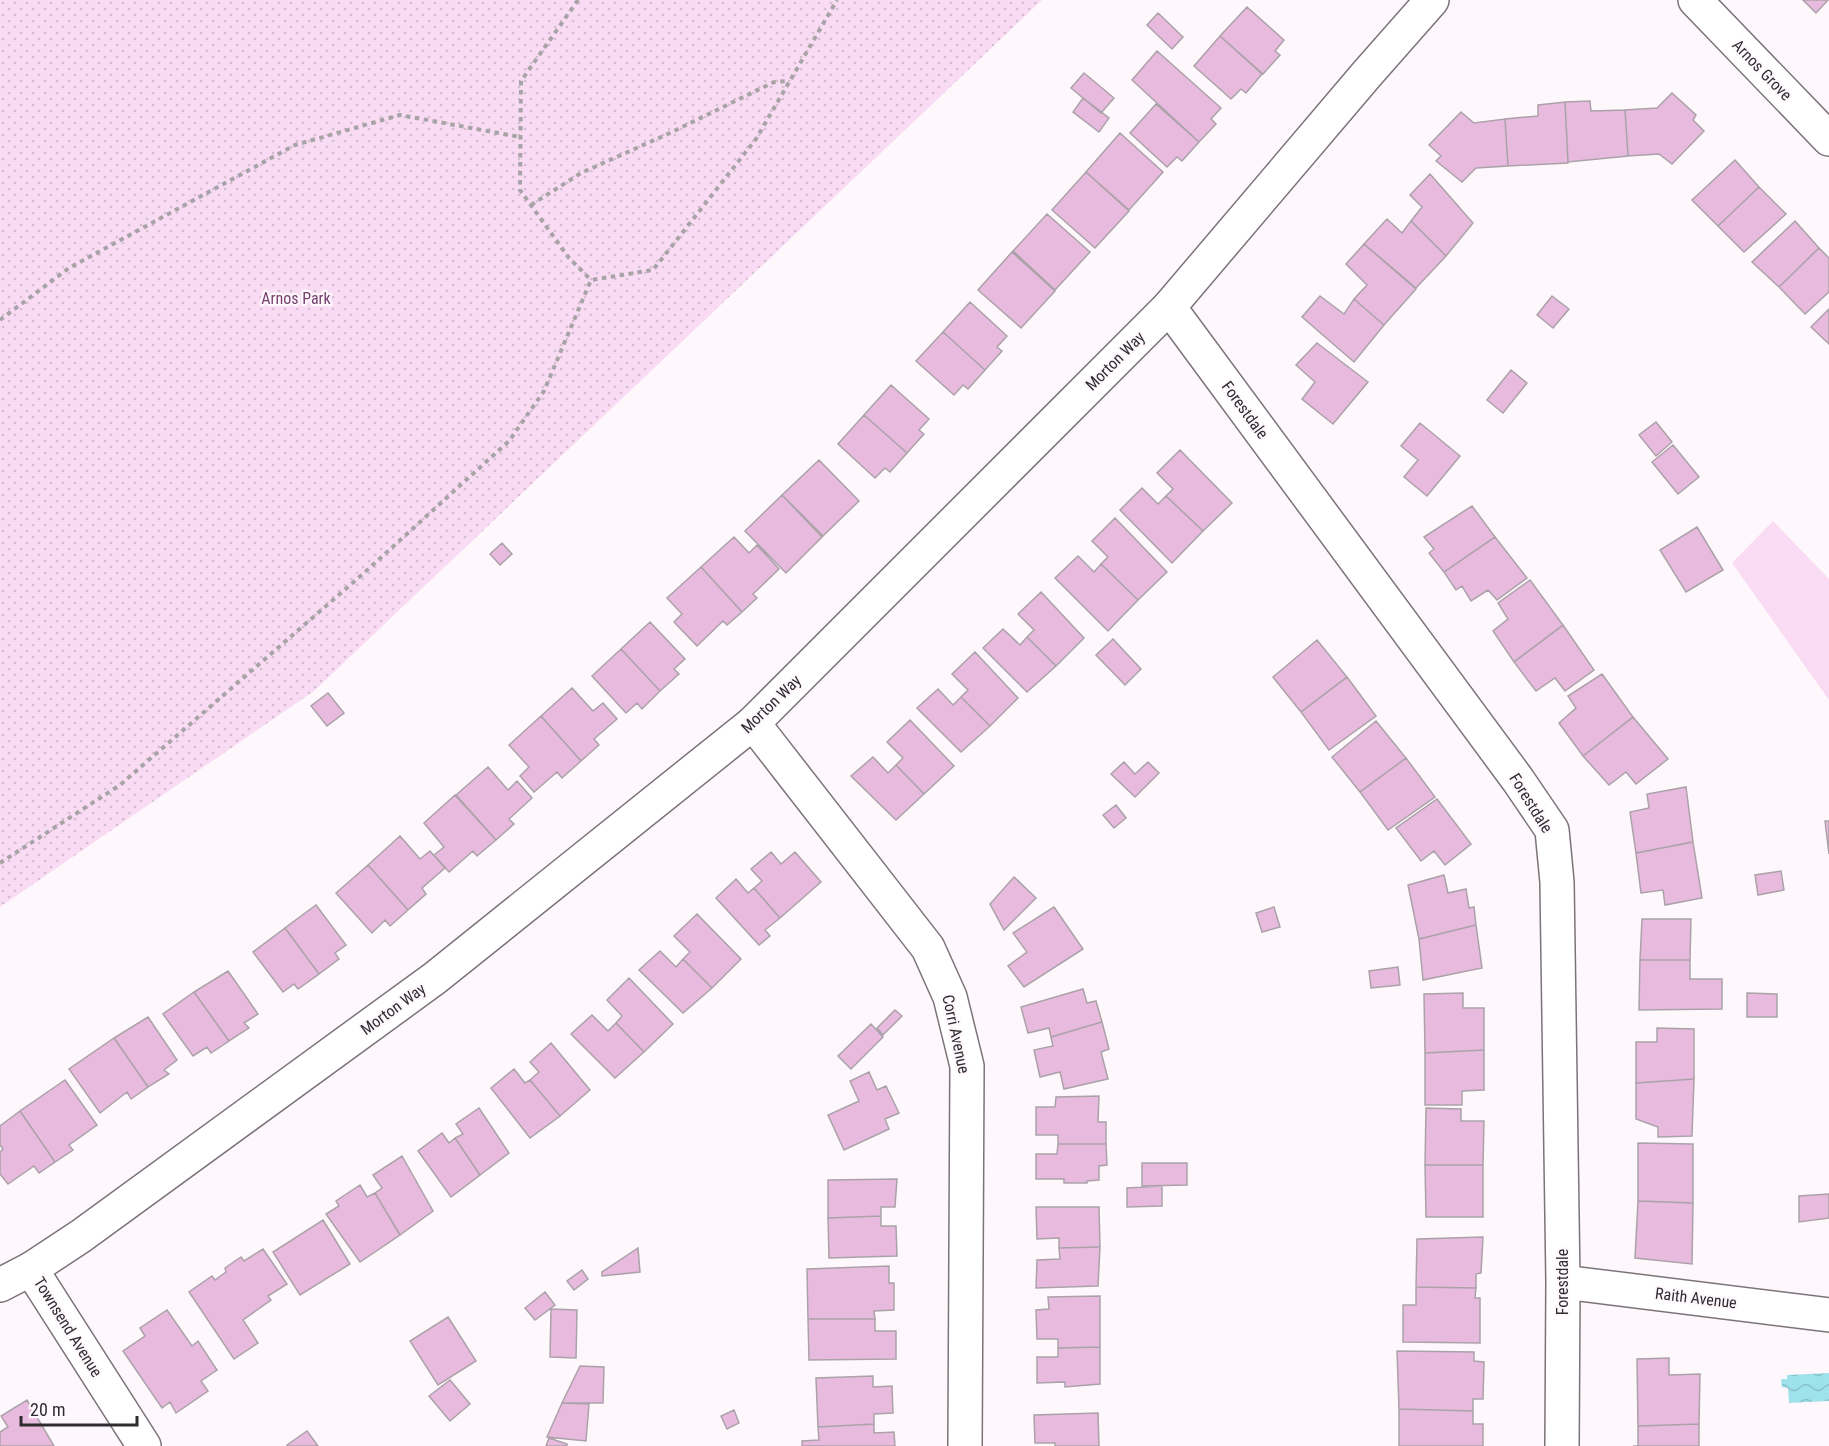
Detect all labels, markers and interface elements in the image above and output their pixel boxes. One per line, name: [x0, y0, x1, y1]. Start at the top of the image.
street label: Arnos Grove: [1728, 36, 1796, 104]
park label: Arnos Park: [261, 289, 331, 308]
street label: Morton Way: [1082, 327, 1149, 394]
street label: Forestdale: [1218, 377, 1272, 443]
street label: Morton Way: [737, 671, 805, 737]
street label: Forestdale: [1505, 770, 1557, 836]
street label: Morton Way: [357, 979, 429, 1039]
street label: Corri Avenue: [938, 993, 974, 1075]
street label: Forestdale: [1553, 1249, 1572, 1315]
street label: Townsend Avenue: [30, 1274, 106, 1380]
street label: Raith Avenue: [1654, 1284, 1738, 1312]
scale bar: [21, 1389, 136, 1427]
text: 20 m: [30, 1399, 65, 1420]

